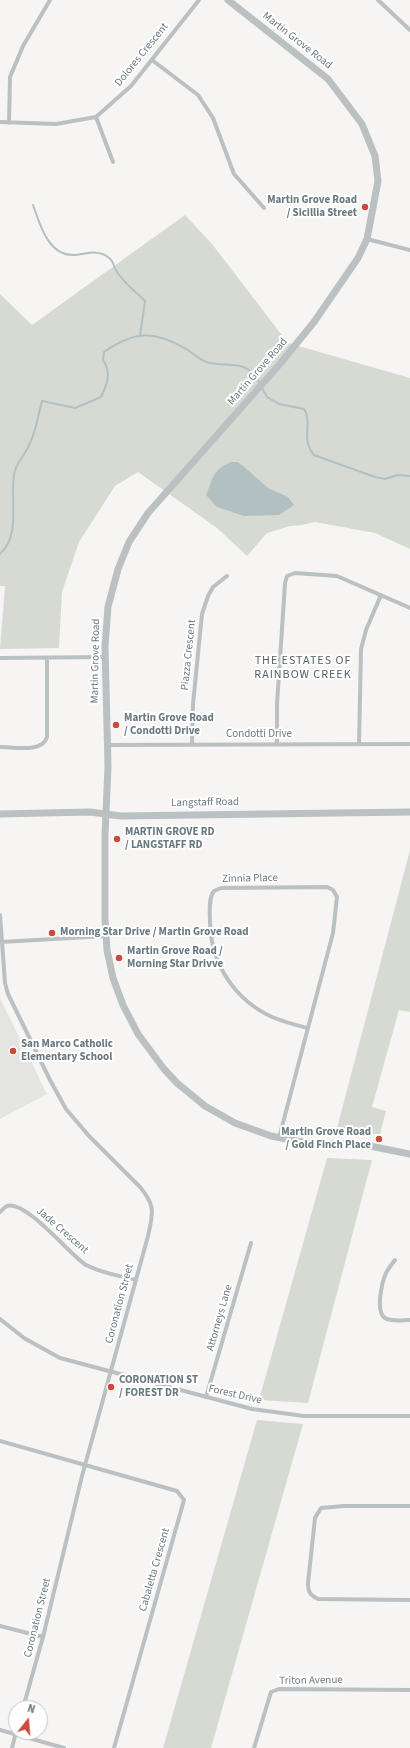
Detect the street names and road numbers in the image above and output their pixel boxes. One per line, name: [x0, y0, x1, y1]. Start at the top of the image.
street label: Martin Grove Road: [260, 10, 334, 72]
street label: Dolores Crescent: [112, 21, 172, 89]
street label: Martin Grove Road: [225, 336, 291, 408]
street label: Martin Grove Road: [89, 619, 103, 703]
street label: Piazza Crescent: [179, 619, 199, 691]
street label: Condotti Drive: [226, 728, 292, 742]
street label: Langstaff Road: [171, 796, 239, 810]
street label: Zinnia Place: [222, 872, 278, 886]
street label: Jade Crescent: [33, 1205, 91, 1257]
street label: Coronation Street: [103, 1263, 137, 1345]
street label: Attorneys Lane: [204, 1283, 236, 1353]
street label: Forest Drive: [207, 1382, 263, 1408]
street label: Cabaletta Crescent: [137, 1527, 173, 1613]
street label: Coronation Street: [22, 1577, 54, 1659]
street label: Triton Avenue: [279, 1674, 343, 1688]

